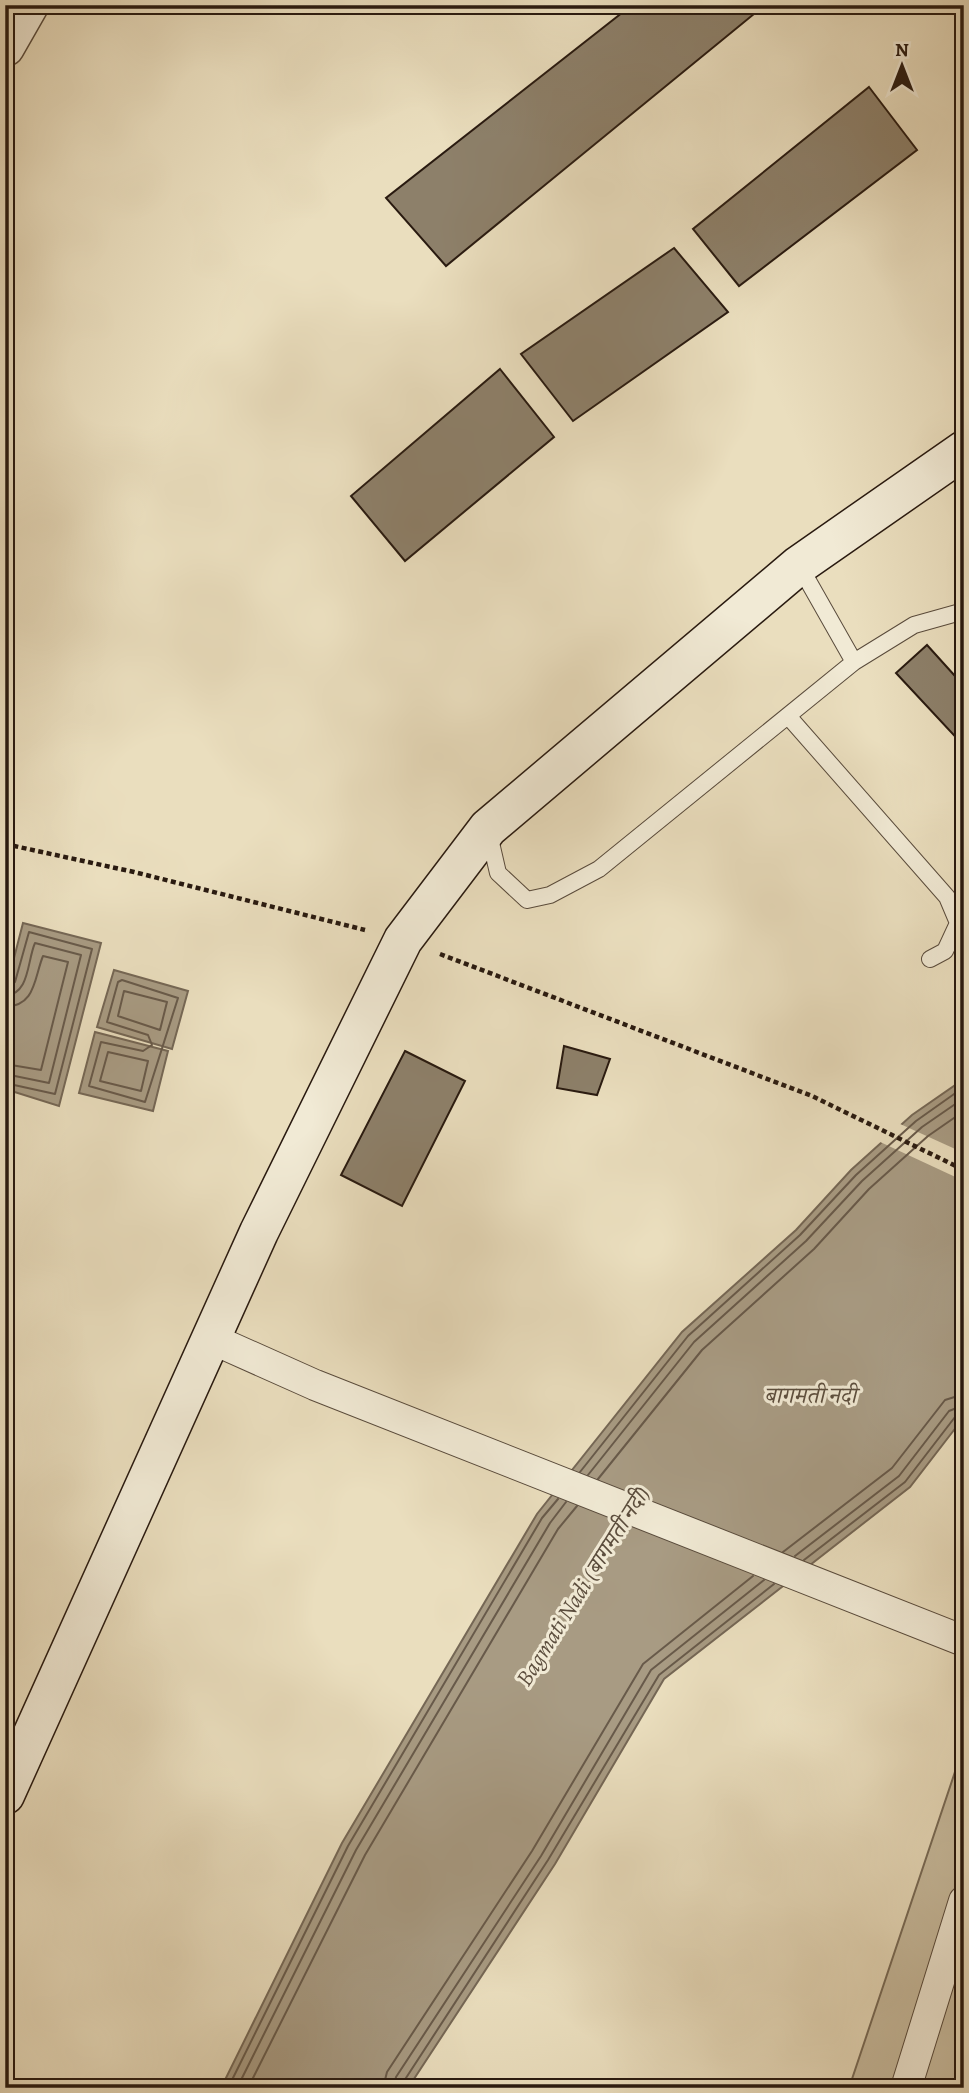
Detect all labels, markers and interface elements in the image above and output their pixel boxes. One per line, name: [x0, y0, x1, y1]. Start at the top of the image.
north arrow: [867, 32, 937, 102]
text: N: [895, 37, 909, 63]
water label: बागमती नदी: [764, 1380, 860, 1411]
water label: Bagmati Nadi (बागमती नदी): [509, 1480, 657, 1692]

